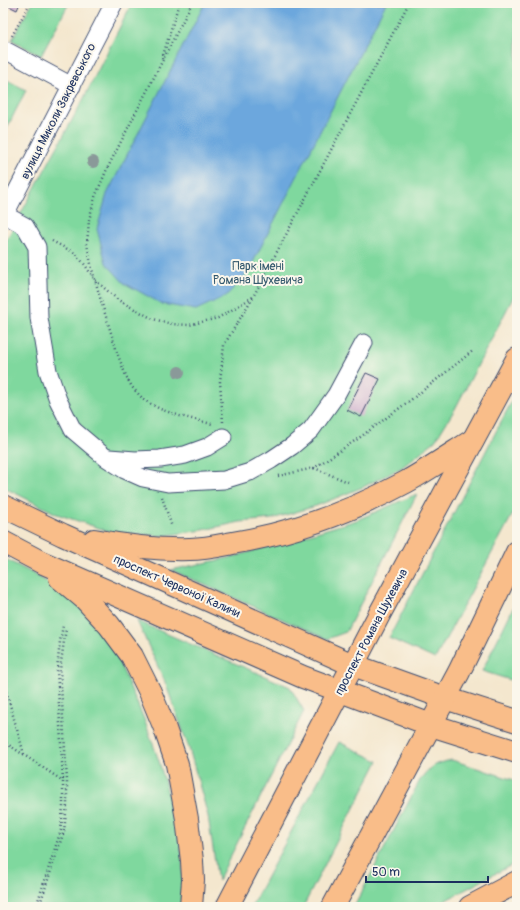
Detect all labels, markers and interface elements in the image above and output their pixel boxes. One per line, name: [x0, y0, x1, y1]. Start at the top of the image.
street label: вулиця Миколи Закревського: [18, 40, 100, 182]
park label: Парк імені Романа Шухевича: [213, 259, 303, 288]
street label: проспект Червоної Калини: [111, 552, 243, 621]
street label: проспект Романа Шухевича: [332, 566, 411, 698]
scale bar: [366, 858, 488, 884]
text: 50 m: [372, 865, 400, 880]

